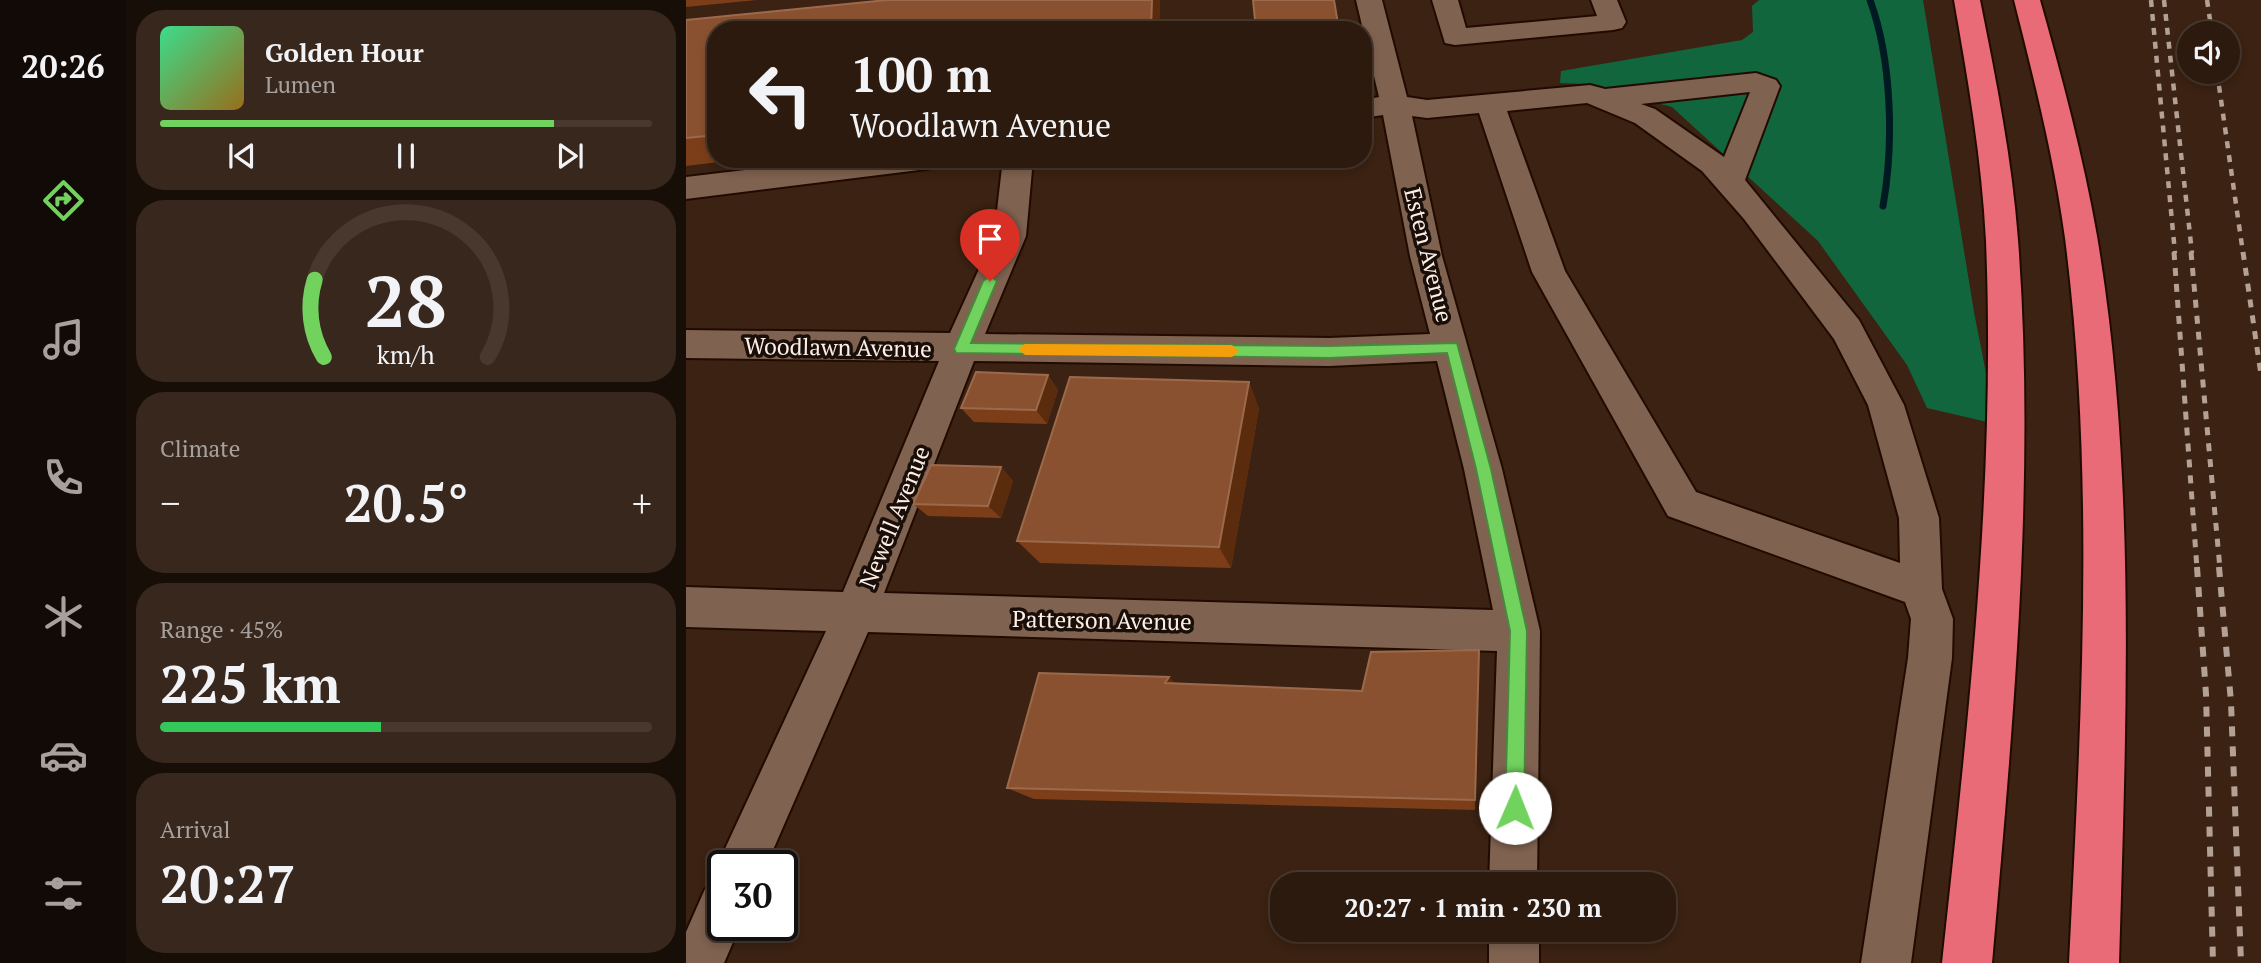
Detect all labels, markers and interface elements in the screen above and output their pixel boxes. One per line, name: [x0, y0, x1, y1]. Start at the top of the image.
map controls: [2177, 21, 2240, 84]
button: sound: [2177, 21, 2240, 84]
text: Golden Hour: [265, 35, 424, 69]
text: 100 m: [850, 41, 992, 106]
text: 20:26: [21, 45, 105, 87]
icon: left: [735, 49, 826, 140]
text: Lumen: [265, 69, 336, 100]
text: Woodlawn Avenue: [850, 104, 1111, 146]
icon: previous: [223, 137, 261, 175]
icon: pause: [387, 137, 425, 175]
icon: next: [551, 137, 589, 175]
icon: directions: [39, 176, 88, 225]
street label: Esten Avenue: [1397, 185, 1461, 325]
pin: [960, 209, 1020, 281]
icon: arrive: [971, 220, 1009, 258]
text: 28: [365, 252, 447, 349]
icon: music: [39, 315, 88, 364]
street label: Woodlawn Avenue: [744, 330, 932, 364]
text: km/h: [377, 338, 435, 371]
text: Climate: [160, 433, 240, 464]
street label: Newell Avenue: [851, 441, 937, 593]
icon: phone: [39, 453, 88, 502]
text: 20.5°: [343, 468, 469, 537]
text: −: [160, 478, 180, 528]
text: +: [632, 478, 652, 528]
icon: climate: [39, 592, 88, 641]
street label: Patterson Avenue: [1012, 603, 1192, 637]
text: Range · 45%: [160, 614, 283, 645]
text: 225 km: [160, 649, 341, 718]
icon: car: [39, 731, 88, 780]
position arrow: [1478, 771, 1552, 845]
text: Arrival: [160, 814, 231, 845]
text: 20:27: [160, 849, 295, 918]
speed limit sign: 30: [707, 850, 798, 941]
icon: filters: [39, 869, 88, 918]
text: 20:27 · 1 min · 230 m: [1344, 890, 1602, 924]

